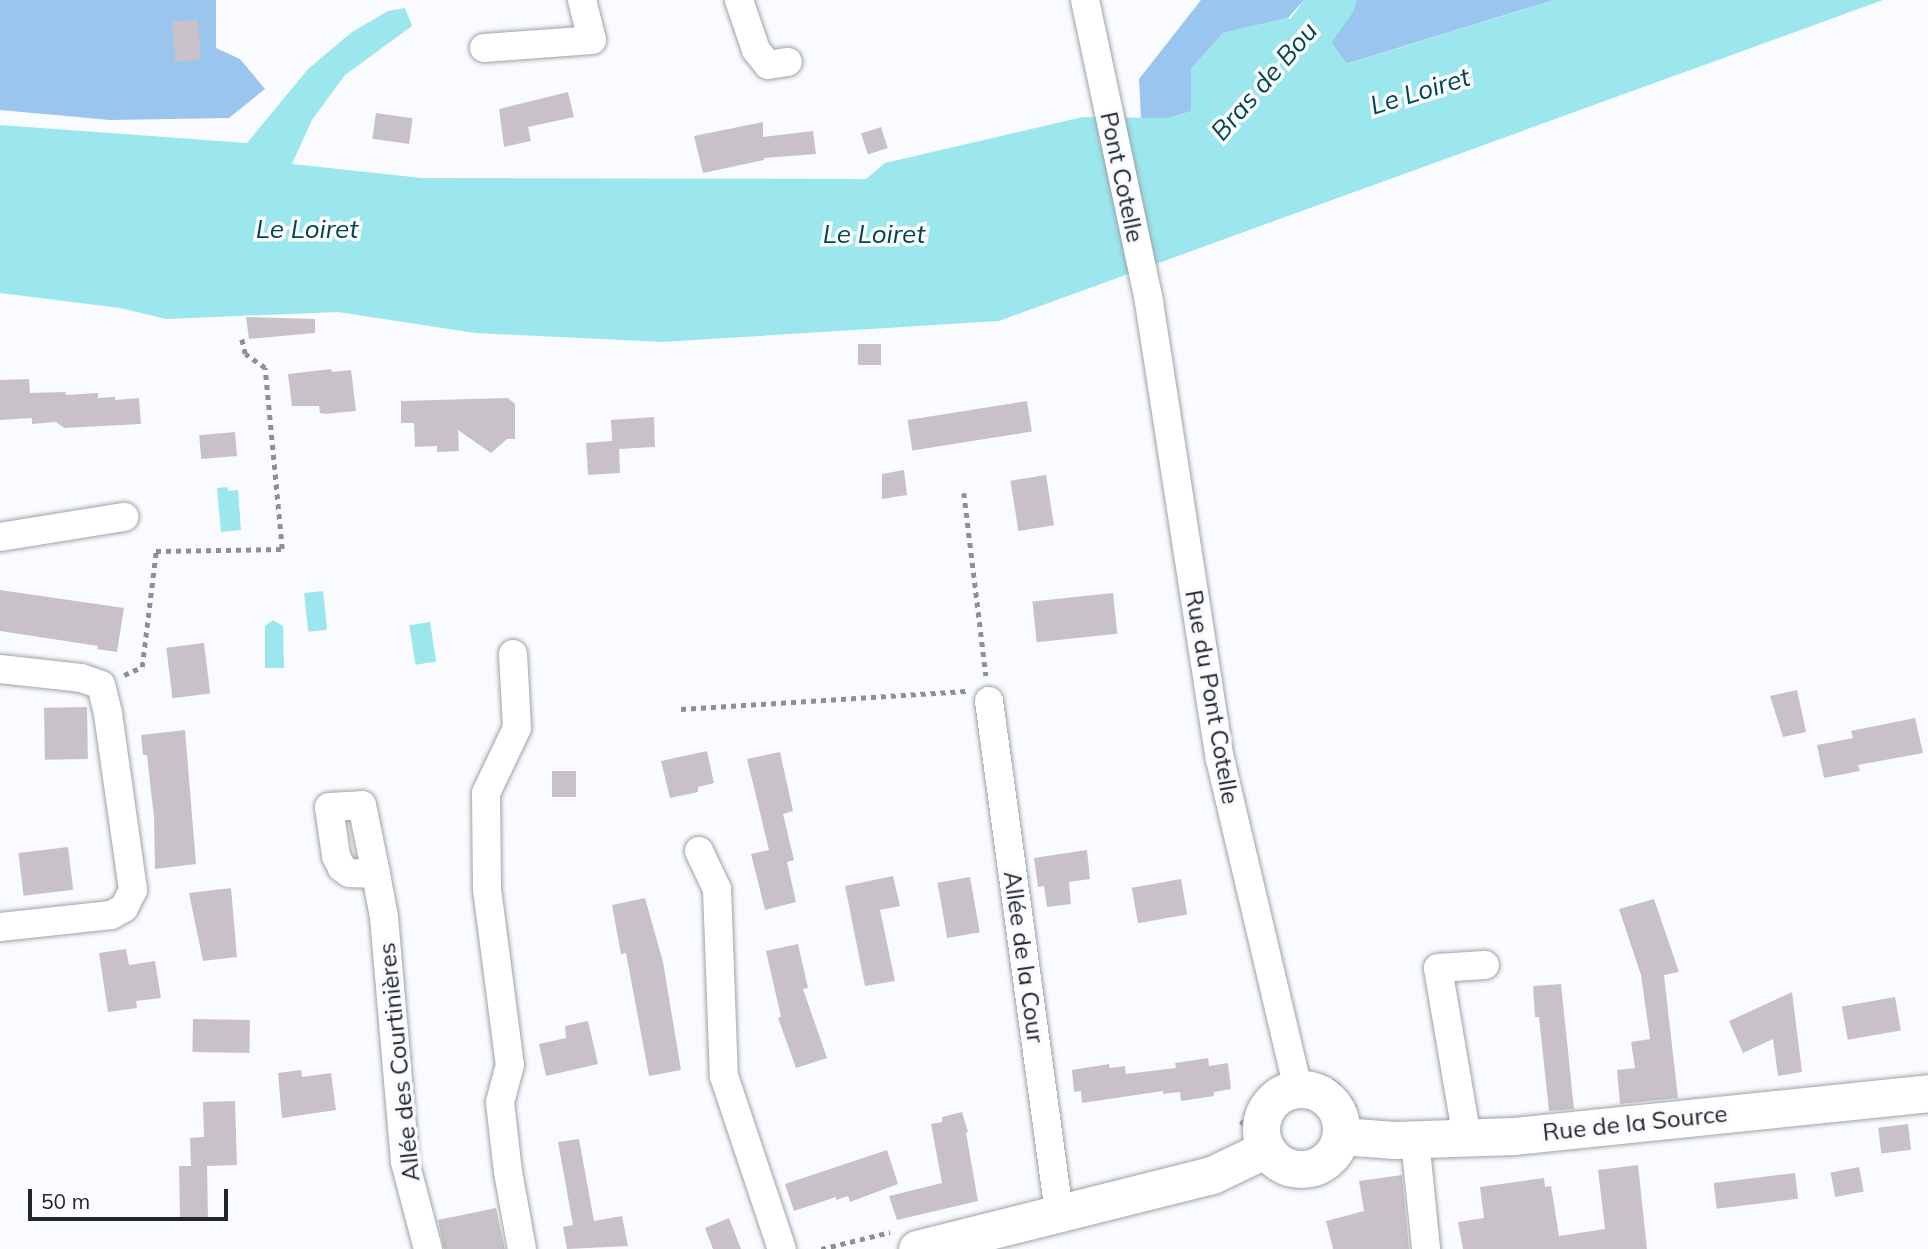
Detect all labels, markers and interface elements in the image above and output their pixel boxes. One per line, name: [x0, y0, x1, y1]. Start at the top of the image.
water label: Bras de Bou: [1204, 16, 1324, 146]
water label: Le Loiret: [1366, 61, 1474, 121]
street label: Pont Cotelle: [1094, 109, 1150, 245]
water label: Le Loiret: [256, 213, 358, 245]
water label: Le Loiret: [823, 218, 925, 250]
street label: Rue du Pont Cotelle: [1179, 588, 1245, 806]
street label: Allée de la Cour: [998, 869, 1050, 1045]
street label: Allée des Courtinières: [372, 941, 426, 1183]
street label: Rue de la Source: [1541, 1099, 1729, 1147]
scale bar: [32, 1176, 231, 1220]
text: 50 m: [41, 1188, 90, 1214]

